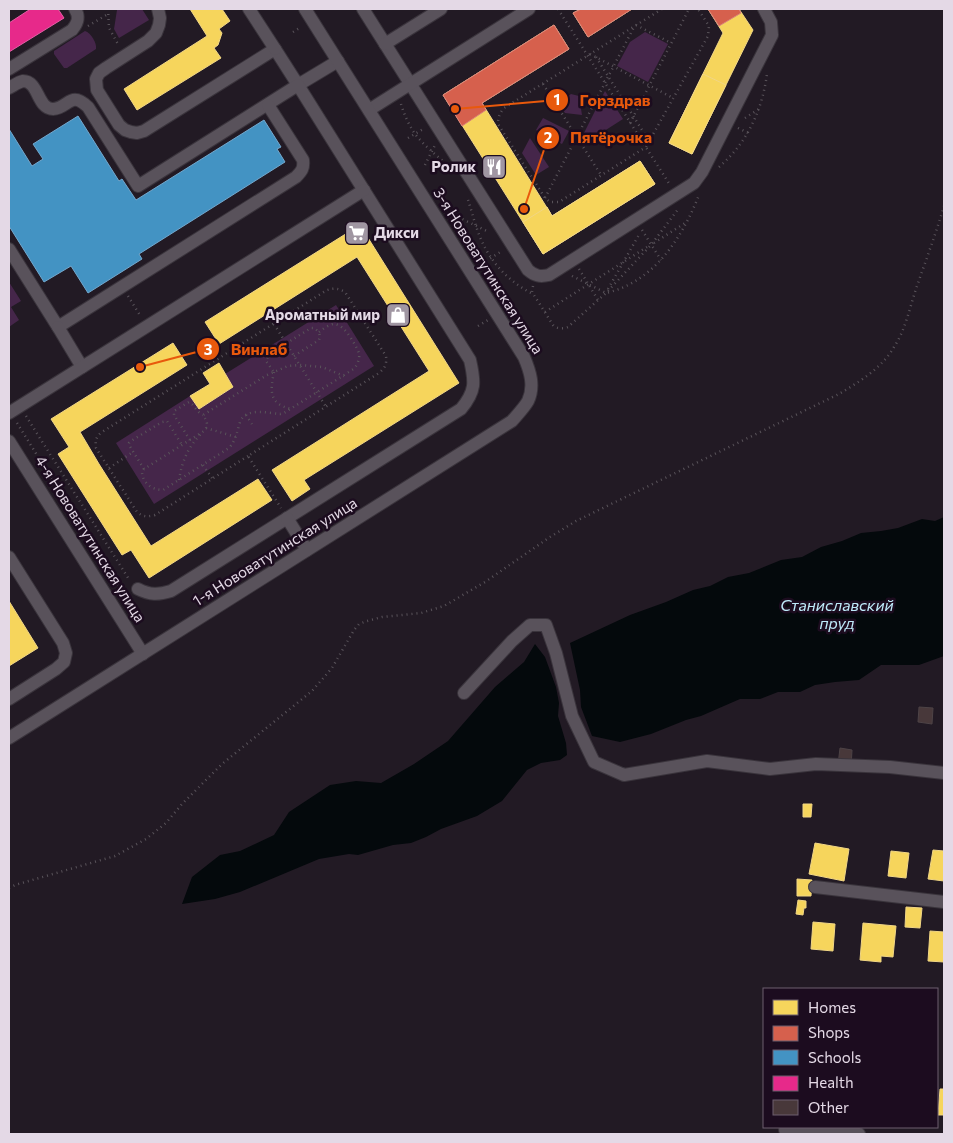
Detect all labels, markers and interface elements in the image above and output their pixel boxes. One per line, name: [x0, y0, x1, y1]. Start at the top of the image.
callout: Горздрав: [544, 85, 660, 116]
text: 1: [554, 90, 560, 108]
text: Горздрав: [579, 90, 651, 109]
callout: Пятёрочка: [535, 122, 663, 153]
text: Пятёрочка: [570, 127, 652, 146]
text: 2: [544, 128, 552, 146]
restaurant icon: Ролик: [481, 154, 507, 180]
place label: Ролик: [431, 157, 476, 175]
street label: 3-я Нововатутинская улица: [430, 184, 547, 357]
supermarket icon: Дикси: [344, 220, 370, 246]
place label: Дикси: [374, 223, 419, 241]
shop icon: Ароматный мир: [385, 302, 411, 328]
place label: Ароматный мир: [265, 305, 380, 323]
callout: Винлаб: [196, 334, 297, 365]
text: Винлаб: [231, 339, 288, 358]
text: 3: [204, 340, 213, 358]
street label: 4-я Нововатутинская улица: [32, 452, 150, 625]
street label: 1-я Нововатутинская улица: [189, 493, 360, 609]
water label: Станиславский пруд: [780, 595, 894, 632]
legend: [763, 988, 938, 1128]
text: Homes: [808, 998, 856, 1016]
text: Shops: [808, 1023, 850, 1041]
text: Schools: [808, 1048, 862, 1066]
text: Health: [808, 1073, 854, 1091]
text: Other: [808, 1098, 849, 1116]

